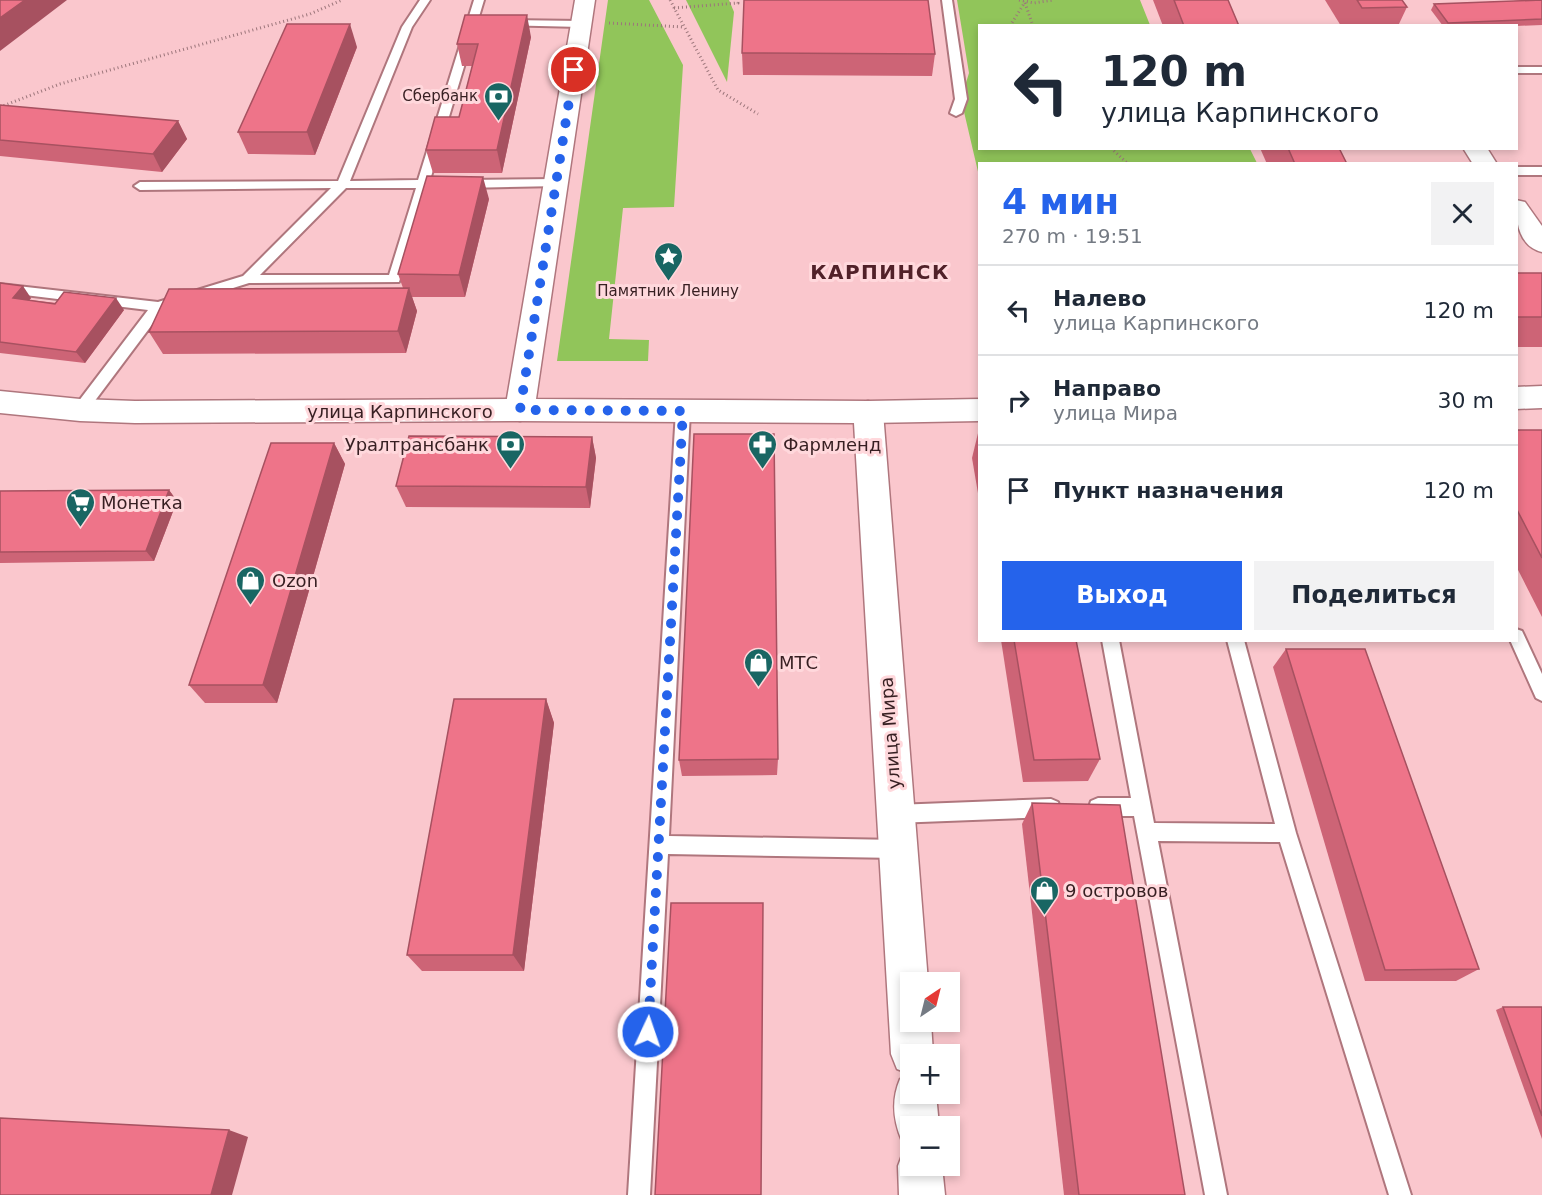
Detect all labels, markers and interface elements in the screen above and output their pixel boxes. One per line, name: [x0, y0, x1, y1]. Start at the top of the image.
pin: [548, 44, 599, 95]
text: 120 m: [1101, 47, 1247, 96]
icon: left: [1002, 48, 1080, 126]
icon: arrive: [557, 53, 590, 86]
bank icon: Сбербанк: [483, 80, 515, 122]
place label: Сбербанк: [402, 87, 478, 105]
text: улица Карпинского: [1101, 97, 1379, 128]
text: 4 мин: [1002, 181, 1119, 222]
button: close: [1431, 182, 1494, 245]
text: 270 m · 19:51: [1002, 224, 1143, 248]
place icon: Памятник Ленину: [652, 240, 684, 282]
district label: КАРПИНСК: [810, 260, 950, 284]
place label: Памятник Ленину: [597, 282, 739, 300]
text: Налево: [1053, 286, 1146, 311]
icon: left: [1002, 294, 1035, 327]
text: 120 m: [1424, 298, 1494, 323]
text: улица Карпинского: [1053, 311, 1259, 335]
text: Направо: [1053, 376, 1161, 401]
icon: right: [1002, 384, 1035, 417]
text: 30 m: [1438, 388, 1494, 413]
street label: улица Карпинского: [307, 401, 493, 422]
text: улица Мира: [1053, 401, 1178, 425]
bank icon: Уралтрансбанк: [494, 428, 526, 470]
pharmacy icon: Фармленд: [746, 428, 778, 470]
place label: Уралтрансбанк: [345, 434, 489, 455]
place label: Фармленд: [783, 434, 881, 455]
icon: arrive: [1002, 474, 1035, 507]
text: Пункт назначения: [1053, 478, 1284, 503]
text: 120 m: [1424, 478, 1494, 503]
supermarket icon: Монетка: [64, 486, 96, 528]
place label: Монетка: [101, 492, 183, 513]
button: Выход: [1002, 561, 1242, 630]
button: Поделиться: [1254, 561, 1494, 630]
shop icon: Ozon: [235, 564, 267, 606]
place label: Ozon: [272, 570, 318, 591]
shop icon: МТС: [742, 646, 774, 688]
place label: МТС: [779, 652, 818, 673]
street label: улица Мира: [876, 676, 904, 790]
shop icon: 9 островов: [1028, 874, 1060, 916]
place label: 9 островов: [1065, 880, 1168, 901]
north arrow: [900, 972, 960, 1032]
map controls: [900, 972, 960, 1176]
position arrow: [616, 1000, 680, 1064]
button: +: [900, 1044, 960, 1104]
button: −: [900, 1116, 960, 1176]

